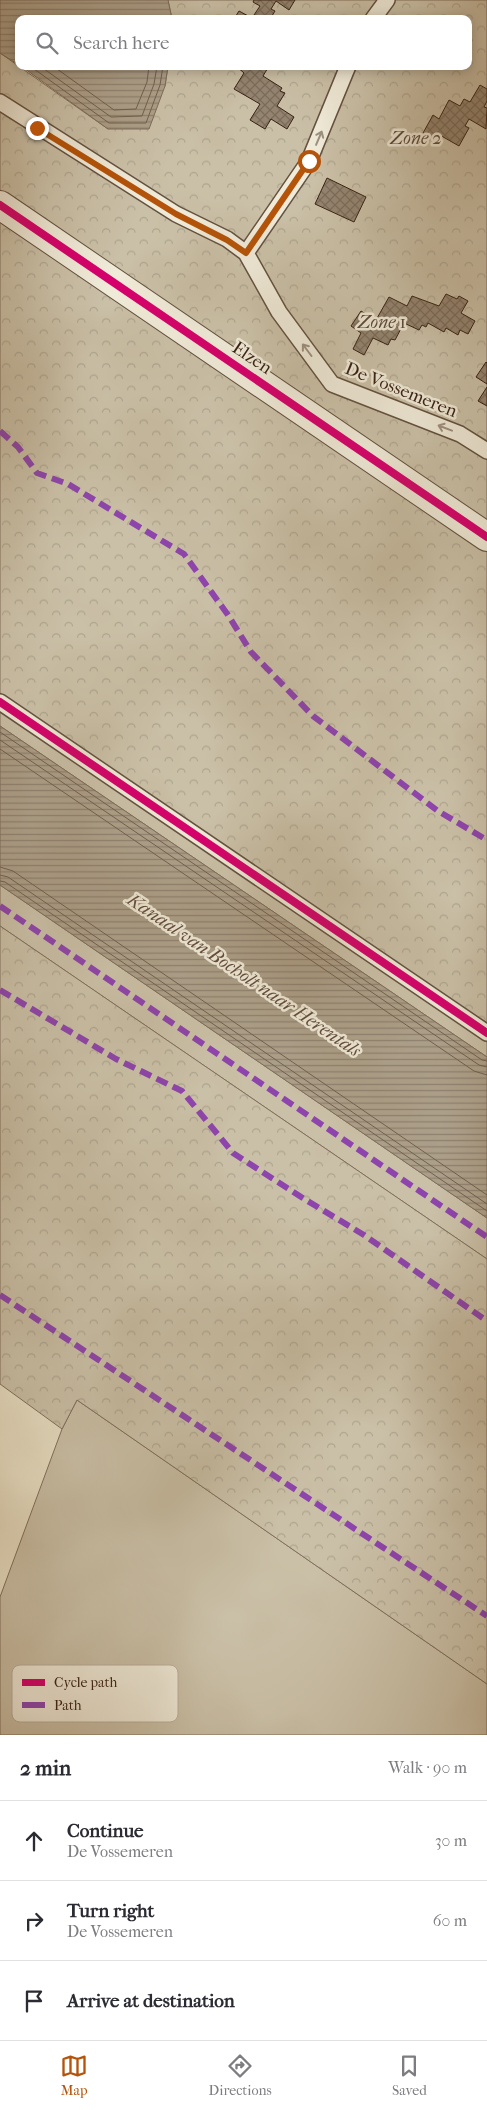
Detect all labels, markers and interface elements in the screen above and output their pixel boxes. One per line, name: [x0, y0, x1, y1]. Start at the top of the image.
search box: [15, 15, 472, 70]
icon: search: [33, 29, 61, 57]
text: Search here: [73, 32, 169, 54]
route end: [26, 117, 49, 140]
park label: Zone 2: [390, 128, 441, 149]
one-way arrow: [315, 131, 324, 146]
route start: [298, 150, 321, 173]
park label: Zone 1: [357, 312, 406, 333]
street label: Elzen: [228, 337, 276, 379]
one-way arrow: [302, 344, 313, 357]
street label: De Vossemeren: [342, 358, 461, 422]
one-way arrow: [438, 422, 453, 432]
water label: Kanaal van Bocholt naar Herentals: [121, 887, 366, 1062]
legend: [12, 1665, 178, 1722]
text: Cycle path: [54, 1674, 118, 1691]
text: Path: [54, 1697, 82, 1714]
text: 2 min: [20, 1756, 71, 1780]
text: Walk · 90 m: [388, 1758, 467, 1777]
text: Continue: [67, 1820, 143, 1842]
icon: ahead: [20, 1827, 48, 1855]
text: 30 m: [435, 1831, 467, 1850]
text: De Vossemeren: [67, 1842, 173, 1861]
text: Turn right: [67, 1900, 154, 1922]
icon: right: [20, 1907, 48, 1935]
text: 60 m: [433, 1911, 467, 1930]
text: De Vossemeren: [67, 1922, 173, 1941]
icon: arrive: [20, 1987, 48, 2015]
text: Arrive at destination: [67, 1990, 235, 2012]
tab: Map: [60, 2052, 88, 2099]
tab: Directions: [209, 2052, 272, 2099]
tab: Saved: [392, 2052, 427, 2099]

